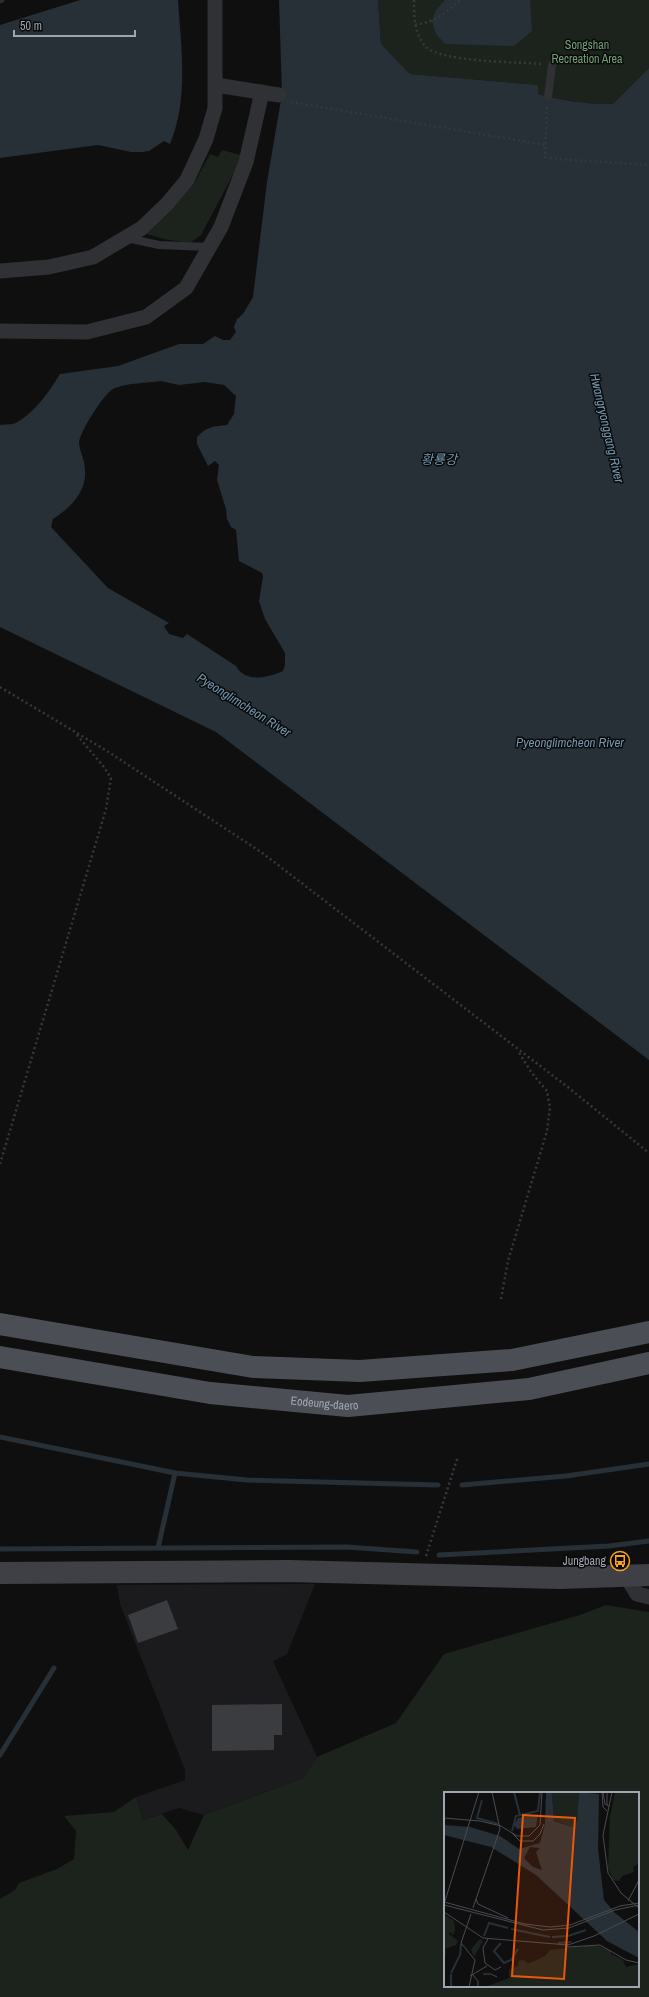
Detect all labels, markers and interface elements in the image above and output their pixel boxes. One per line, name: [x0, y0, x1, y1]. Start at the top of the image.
scale bar: [14, 12, 135, 38]
text: 50 m: [20, 18, 42, 34]
park label: Songshan Recreation Area: [551, 37, 623, 67]
water label: Hwangryonggang River: [586, 372, 628, 485]
water label: 황룡강: [421, 451, 459, 468]
water label: Pyeonglimcheon River: [194, 669, 295, 741]
water label: Pyeonglimcheon River: [516, 734, 624, 751]
street label: Eodeung-daero: [290, 1393, 359, 1414]
bus stop icon: Jungbang: [609, 1550, 631, 1572]
place label: Jungbang: [563, 1553, 607, 1569]
inset map: [444, 1792, 639, 1987]

